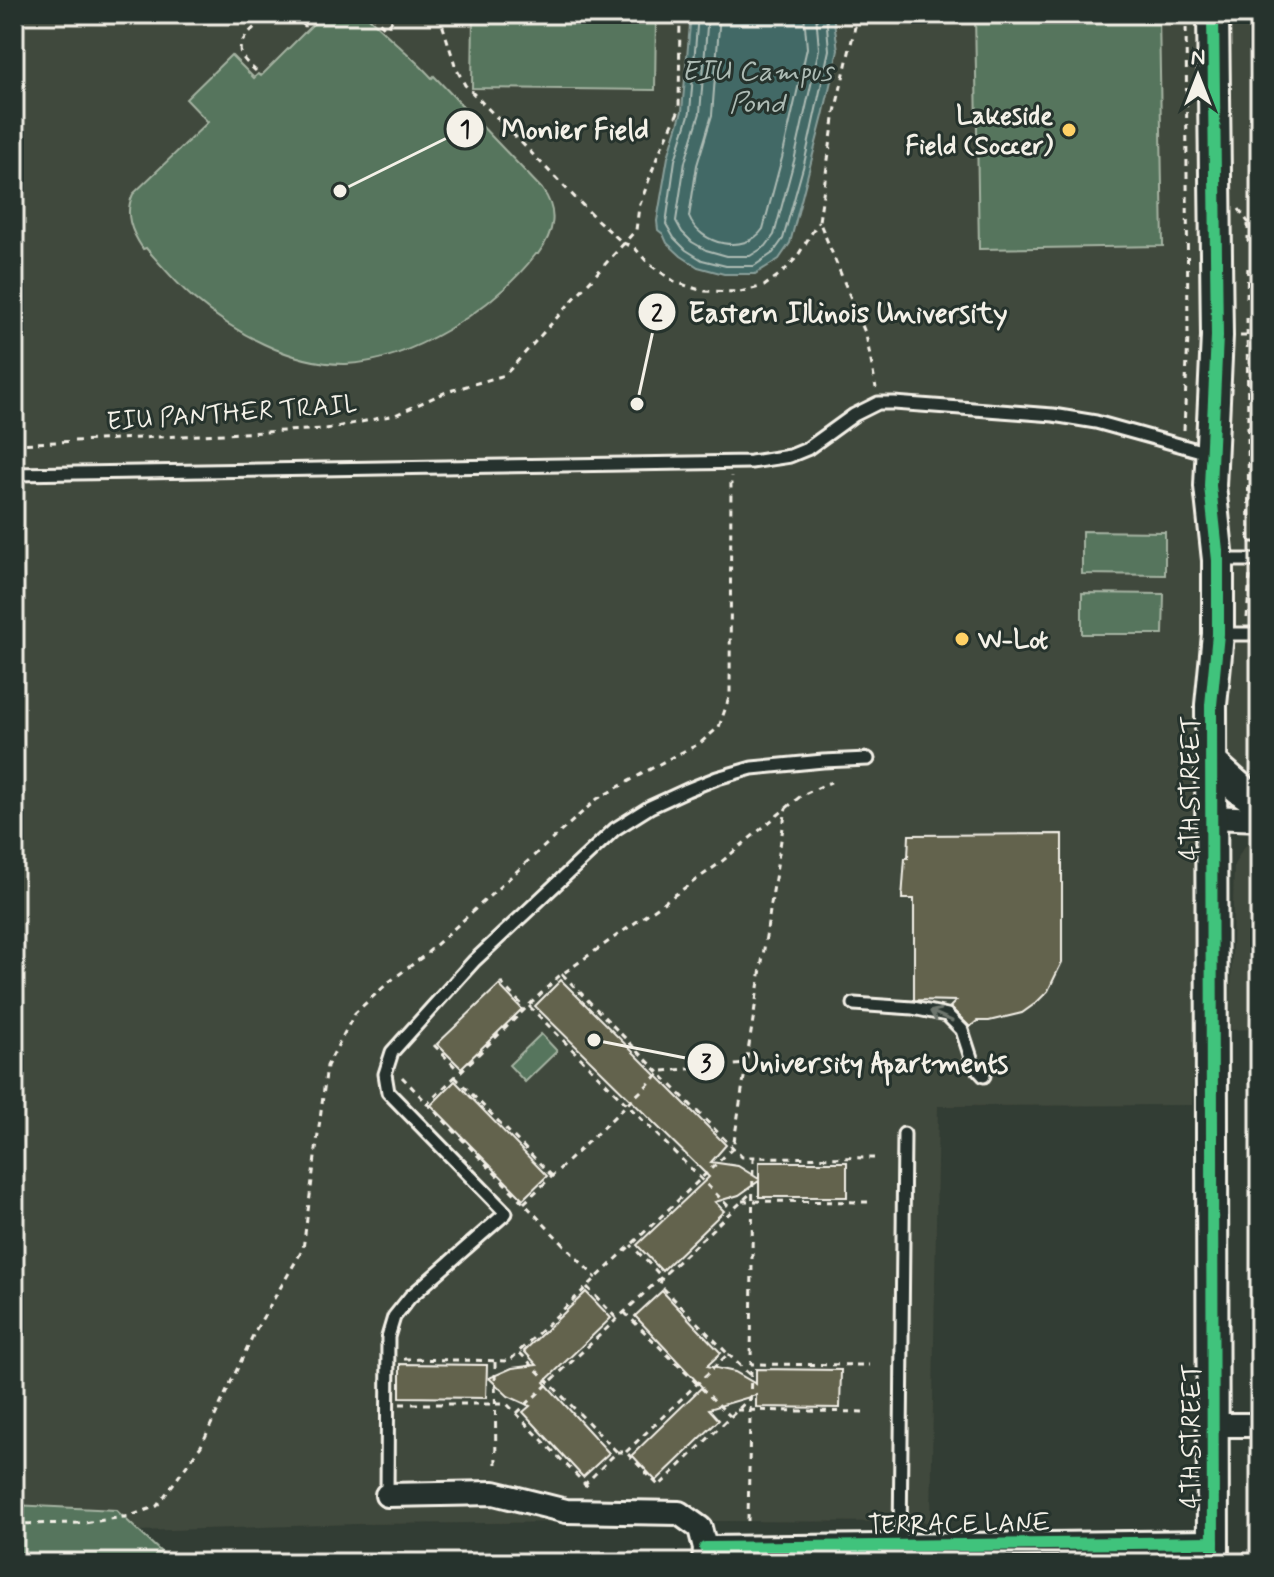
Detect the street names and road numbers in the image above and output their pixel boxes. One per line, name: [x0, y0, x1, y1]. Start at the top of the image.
street label: EIU PANTHER TRAIL: [105, 388, 359, 440]
street label: 4TH STREET: [1175, 715, 1209, 861]
street label: 4TH STREET: [1176, 1363, 1210, 1509]
street label: TERRACE LANE: [867, 1506, 1051, 1544]

